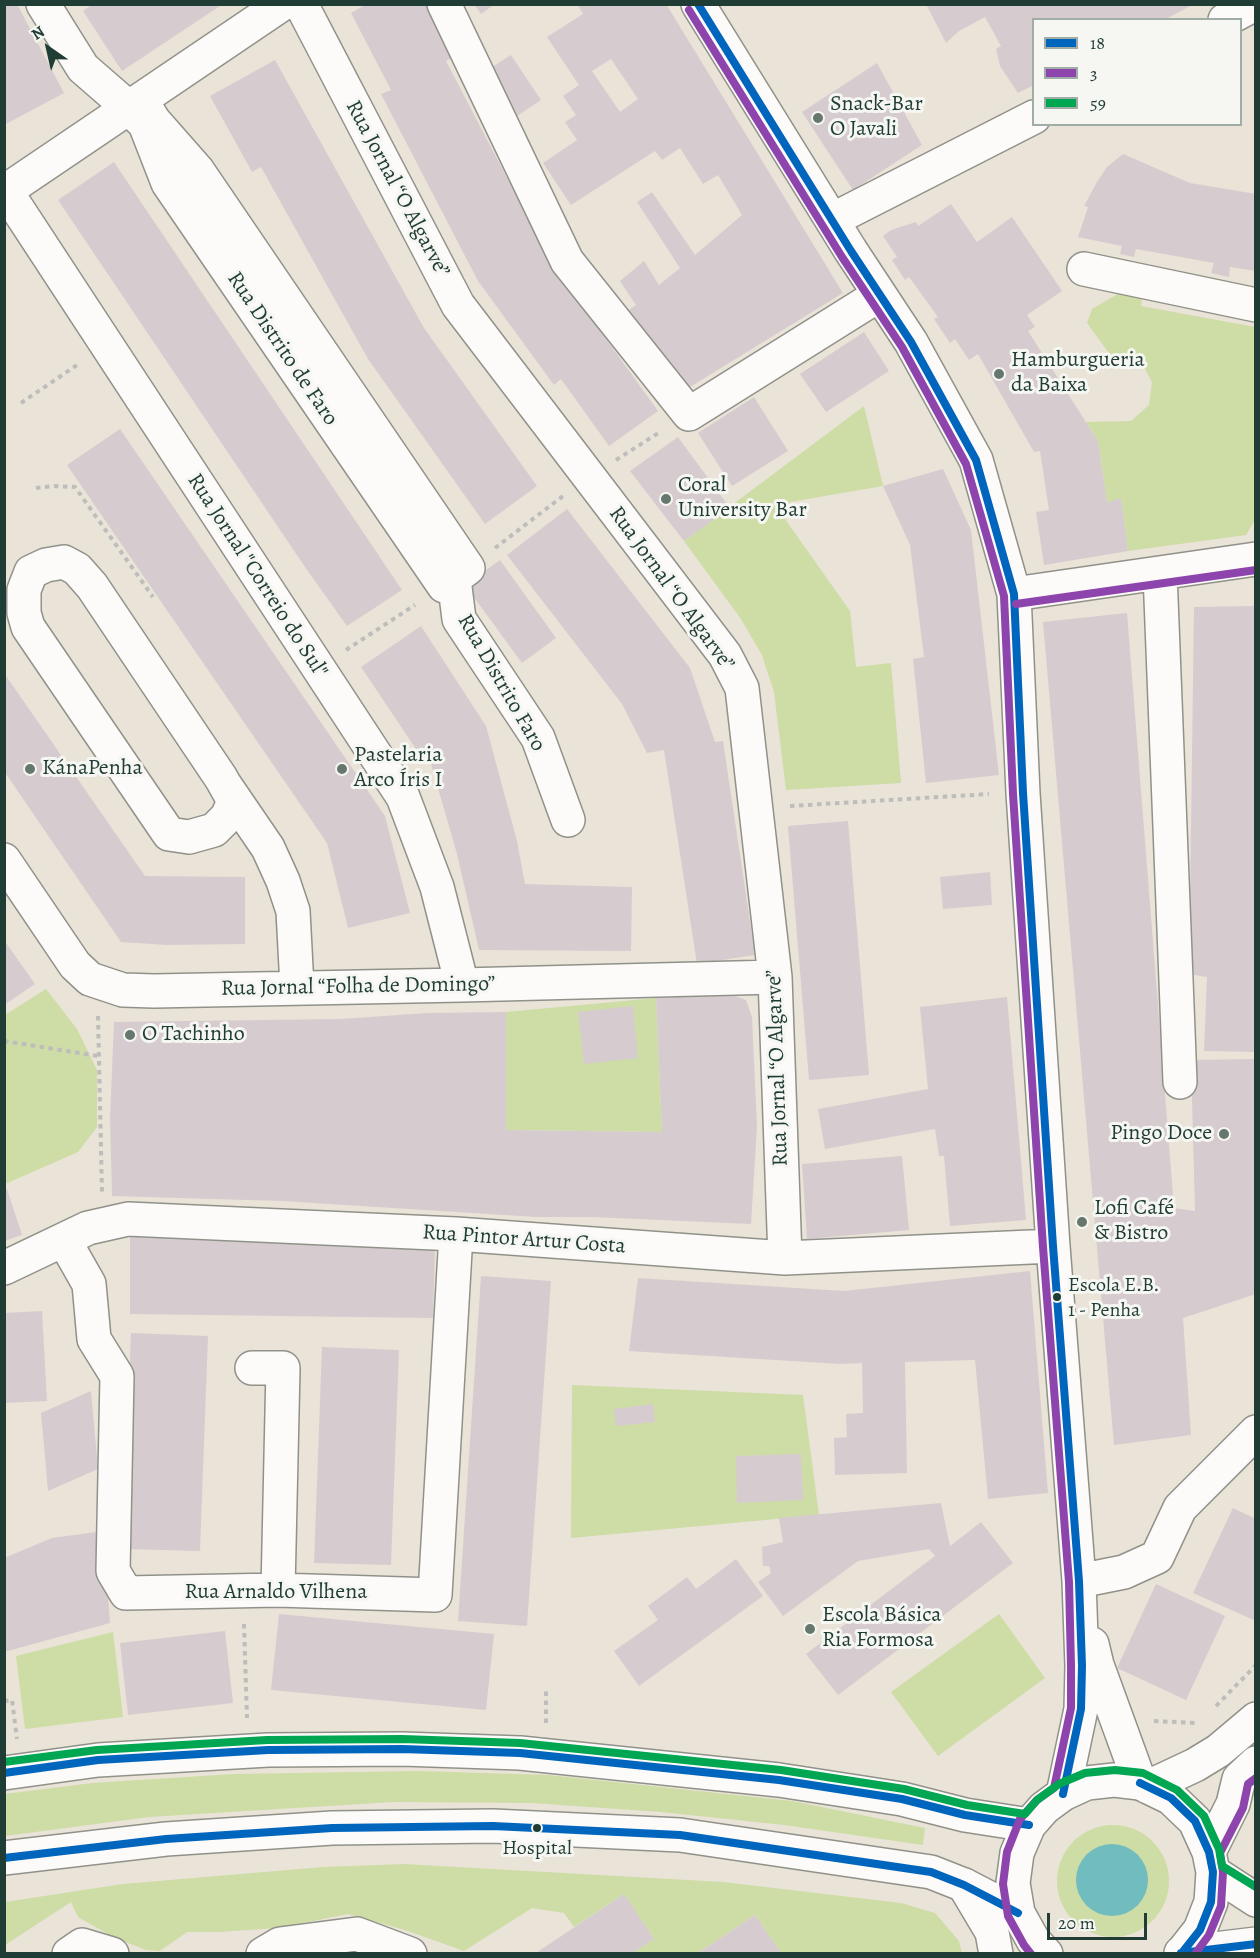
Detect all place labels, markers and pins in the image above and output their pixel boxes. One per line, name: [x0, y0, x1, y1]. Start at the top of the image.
place label: Snack-Bar O Javali: [830, 92, 923, 144]
marker: Snack-Bar O Javali: [811, 111, 825, 125]
place label: Hamburgueria da Baixa: [1011, 348, 1145, 400]
marker: Hamburgueria da Baixa: [992, 367, 1006, 381]
place label: Coral University Bar: [678, 473, 807, 524]
marker: Coral University Bar: [659, 492, 673, 506]
place label: Pastelaria Arco Íris I: [354, 743, 442, 794]
place label: KánaPenha: [42, 756, 143, 782]
marker: KánaPenha: [23, 762, 37, 776]
marker: Pastelaria Arco Íris I: [335, 762, 349, 776]
place label: O Tachinho: [142, 1022, 245, 1048]
marker: O Tachinho: [123, 1028, 137, 1042]
place label: Pingo Doce: [1110, 1121, 1212, 1147]
marker: Pingo Doce: [1217, 1127, 1231, 1141]
place label: Lofi Café & Bistro: [1094, 1196, 1174, 1248]
marker: Lofi Café & Bistro: [1075, 1215, 1089, 1229]
place label: Escola E.B. 1 - Penha: [1068, 1274, 1159, 1321]
marker: Escola E.B. 1 - Penha: [1051, 1291, 1063, 1303]
place label: Escola Básica Ria Formosa: [822, 1603, 942, 1654]
marker: Escola Básica Ria Formosa: [803, 1622, 817, 1636]
marker: Hospital: [531, 1822, 543, 1834]
place label: Hospital: [502, 1837, 572, 1861]

